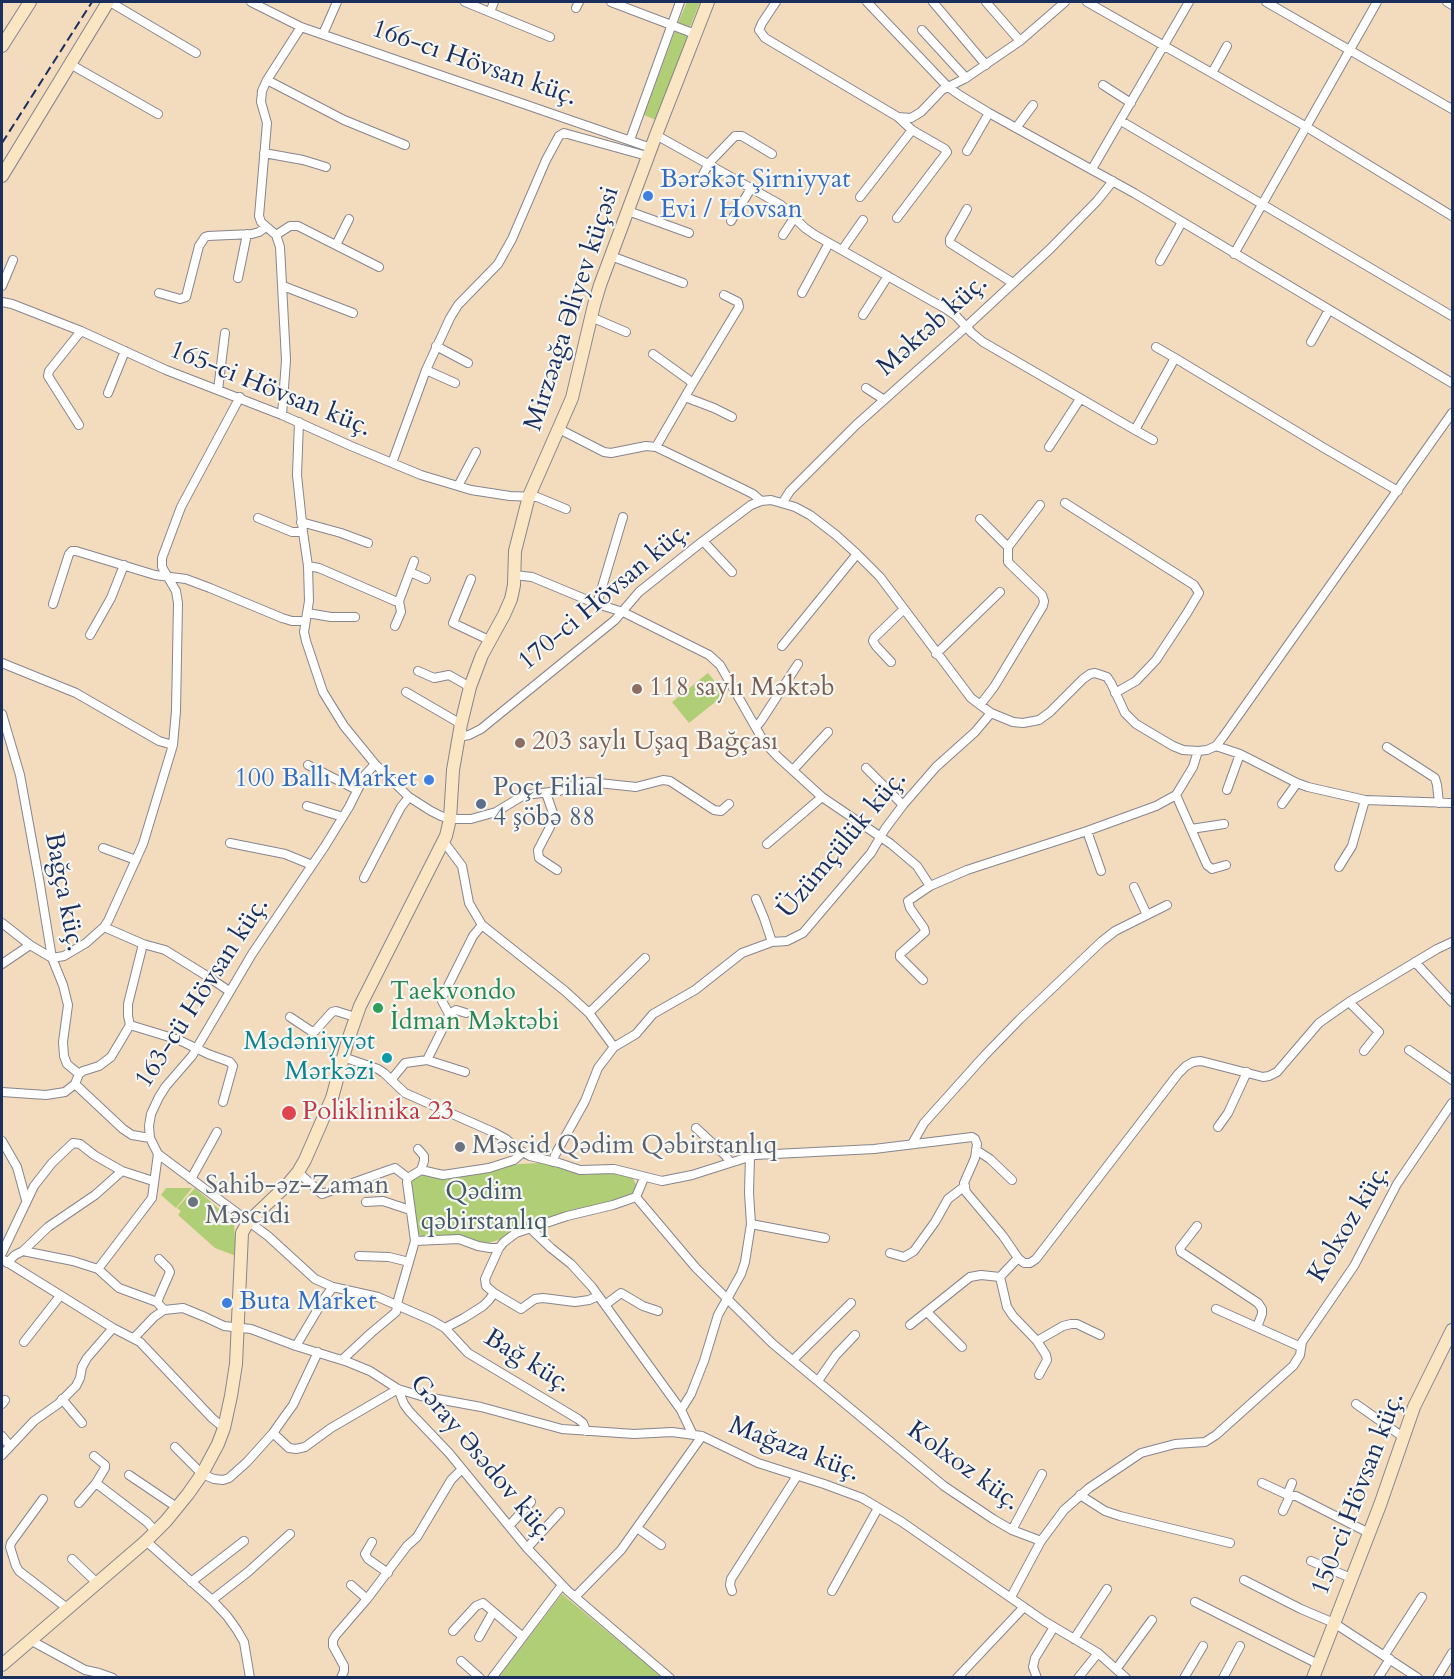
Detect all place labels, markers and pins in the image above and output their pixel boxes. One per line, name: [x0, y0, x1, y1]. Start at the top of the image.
place label: Bərəkət Şirniyyat Evi / Hovsan: [660, 165, 851, 226]
marker: Bərəkət Şirniyyat Evi / Hovsan: [641, 189, 655, 203]
place label: 118 saylı Məktəb: [649, 673, 835, 705]
marker: 118 saylı Məktəb: [630, 682, 644, 696]
place label: 203 saylı Uşaq Bağçası: [532, 727, 778, 759]
marker: 203 saylı Uşaq Bağçası: [513, 736, 527, 750]
place label: 100 Ballı Market: [234, 764, 417, 796]
marker: 100 Ballı Market: [422, 773, 436, 787]
place label: Poçt Filial 4 şöbə 88: [493, 773, 603, 834]
marker: Poçt Filial 4 şöbə 88: [474, 797, 488, 811]
place label: Taekvondo İdman Məktəbi: [390, 977, 559, 1038]
marker: Taekvondo İdman Məktəbi: [371, 1001, 385, 1015]
place label: Mədəniyyət Mərkəzi: [243, 1027, 375, 1088]
marker: Mədəniyyət Mərkəzi: [380, 1051, 394, 1065]
place label: Poliklinika 23: [302, 1097, 454, 1129]
marker: Poliklinika 23: [280, 1104, 298, 1122]
place label: Məscid Qədim Qəbirstanlıq: [472, 1131, 777, 1163]
marker: Məscid Qədim Qəbirstanlıq: [453, 1140, 467, 1154]
place label: Sahib-əz-Zaman Məscidi: [205, 1171, 389, 1232]
marker: Sahib-əz-Zaman Məscidi: [186, 1195, 200, 1209]
place label: Buta Market: [239, 1287, 377, 1319]
marker: Buta Market: [220, 1296, 234, 1310]

